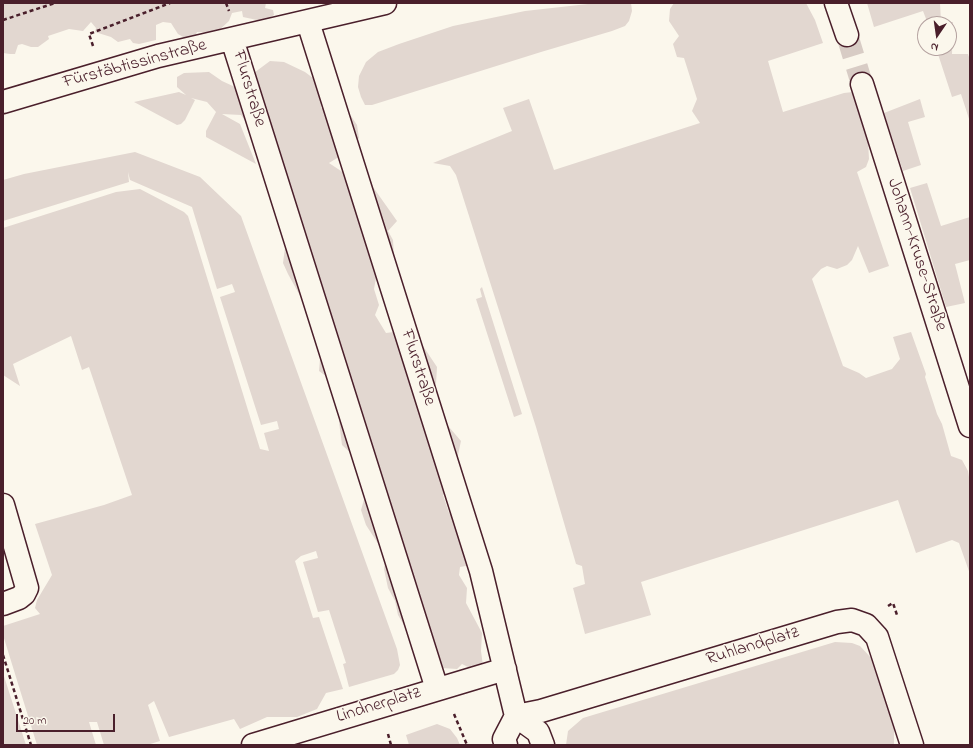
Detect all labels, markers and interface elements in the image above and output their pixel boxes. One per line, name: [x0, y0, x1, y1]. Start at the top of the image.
north arrow: [917, 16, 957, 56]
street label: Fürstäbtissinstraße: [61, 35, 209, 95]
text: N: [929, 38, 940, 55]
street label: Flurstraße: [226, 48, 270, 130]
street label: Johann-Kruse-Straße: [881, 176, 951, 334]
street label: Flurstraße: [395, 327, 439, 409]
street label: Ruhlandplatz: [704, 623, 802, 671]
street label: Lindnerplatz: [334, 683, 424, 729]
scale bar: [18, 706, 117, 732]
text: 20 m: [23, 712, 46, 730]

